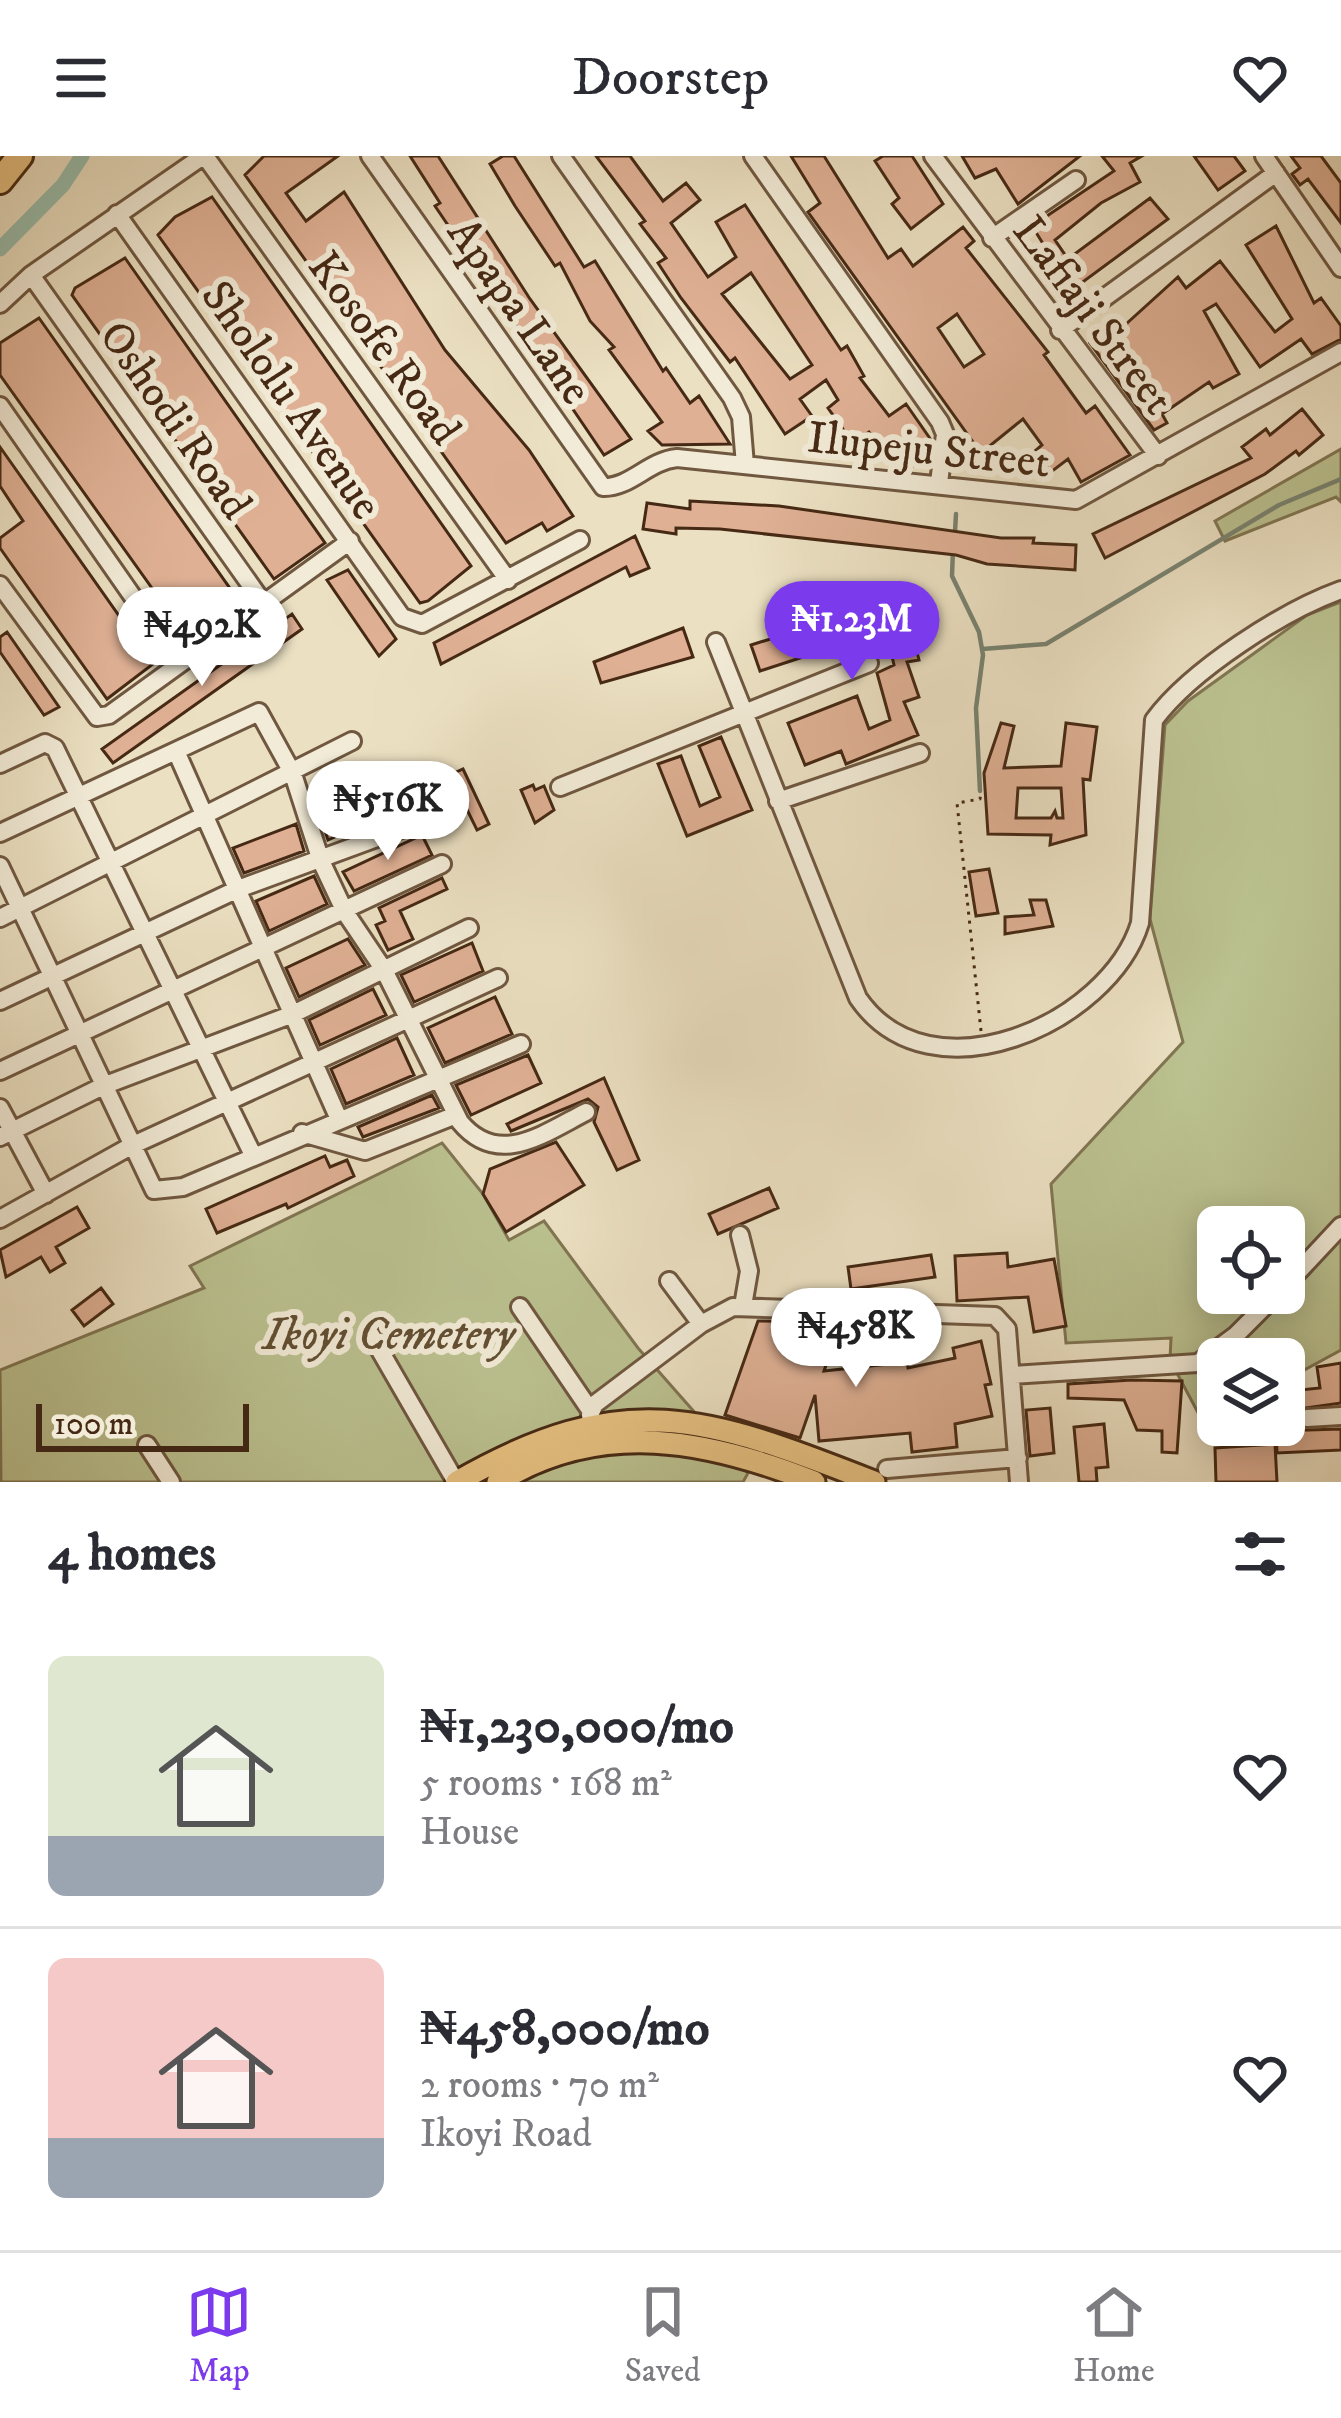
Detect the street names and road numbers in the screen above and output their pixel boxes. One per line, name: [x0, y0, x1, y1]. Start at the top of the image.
street label: Lafiaji Street: [1000, 205, 1186, 426]
street label: Apapa Lane: [434, 207, 603, 416]
street label: Kosofe Road: [295, 241, 473, 457]
street label: Shololu Avenue: [188, 271, 393, 531]
street label: Oshodi Road: [86, 311, 264, 531]
street label: Ilupeju Street: [805, 410, 1053, 492]

